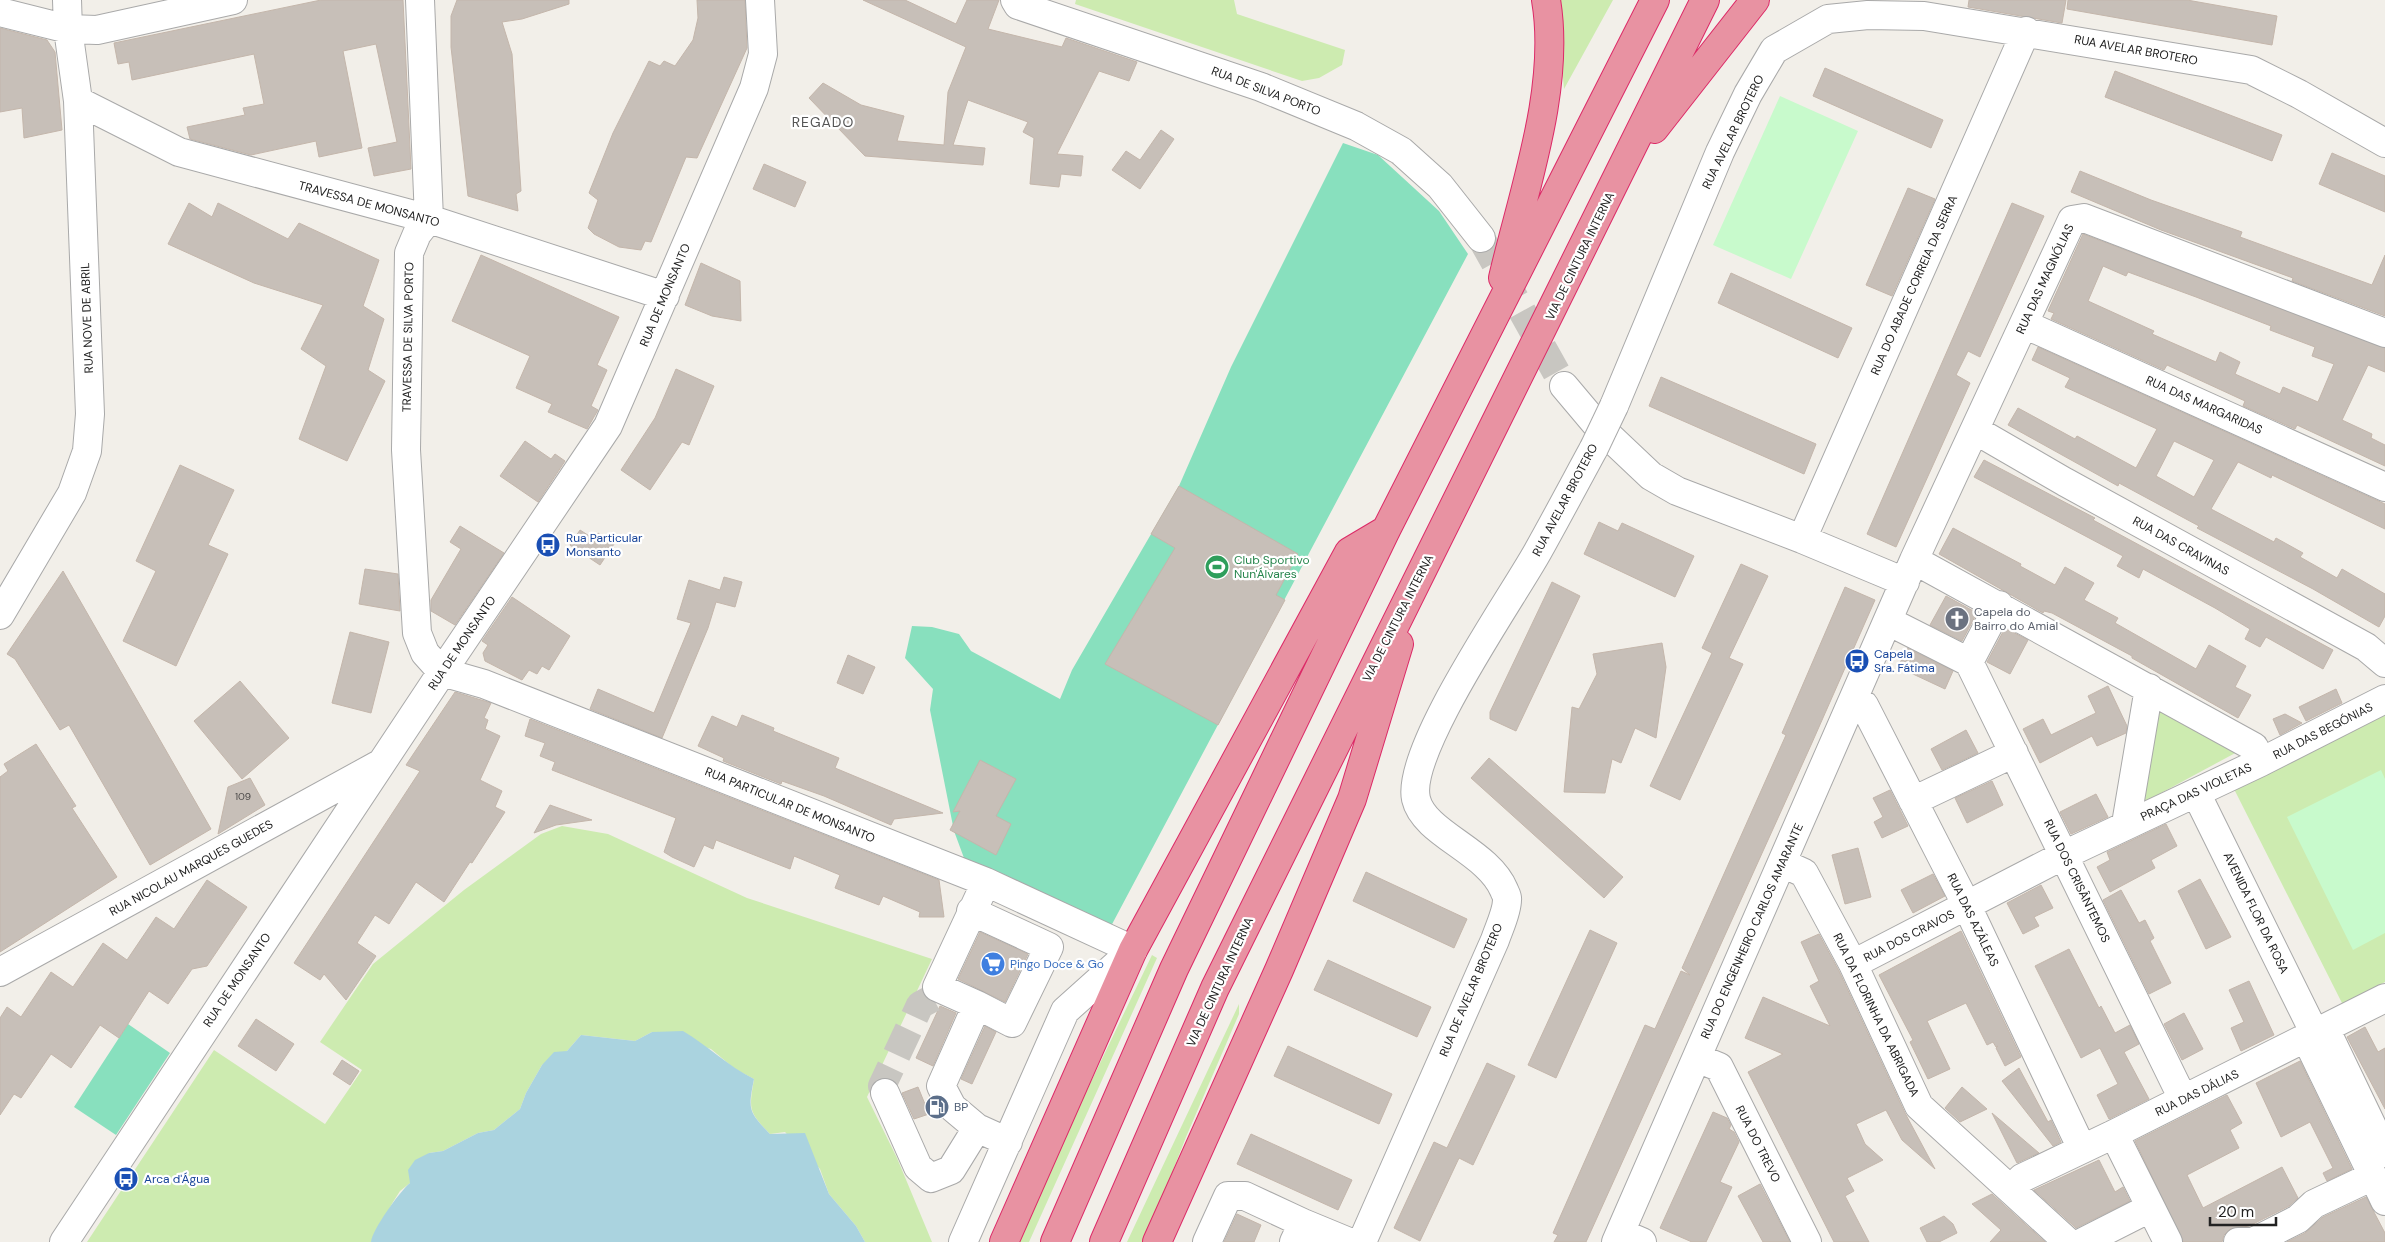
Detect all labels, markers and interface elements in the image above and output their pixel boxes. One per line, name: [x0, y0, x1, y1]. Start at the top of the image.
street label: RUA AVELAR BROTERO: [2073, 31, 2199, 69]
street label: RUA DE SILVA PORTO: [1209, 63, 1323, 119]
street label: RUA AVELAR BROTERO: [1698, 72, 1768, 192]
district label: REGADO: [792, 113, 854, 131]
street label: TRAVESSA DE MONSANTO: [297, 177, 441, 231]
street label: VIA DE CINTURA INTERNA: [1542, 189, 1618, 323]
street label: RUA DO ABADE CORREIA DA SERRA: [1867, 192, 1961, 378]
street label: RUA DAS MAGNÓLIAS: [2012, 221, 2078, 337]
street label: RUA DE MONSANTO: [636, 241, 694, 349]
street label: RUA NOVE DE ABRIL: [77, 262, 97, 374]
street label: TRAVESSA DE SILVA PORTO: [399, 262, 417, 412]
street label: RUA DAS MARGARIDAS: [2143, 372, 2265, 438]
street label: RUA AVELAR BROTERO: [1529, 441, 1601, 559]
street label: RUA DAS CRAVINAS: [2130, 513, 2232, 579]
place label: Rua Particular Monsanto: [566, 530, 643, 560]
bus stop icon: Rua Particular Monsanto: [535, 532, 561, 558]
place label: Club Sportivo Nun'Álvares: [1234, 552, 1310, 582]
street label: VIA DE CINTURA INTERNA: [1359, 552, 1437, 684]
sports icon: Club Sportivo Nun'Álvares: [1204, 554, 1230, 580]
street label: RUA DE MONSANTO: [424, 593, 500, 693]
place label: Capela do Bairro do Amial: [1974, 604, 2058, 634]
church icon: Capela do Bairro do Amial: [1944, 606, 1970, 632]
place label: Capela Sra. Fátima: [1874, 646, 1935, 676]
bus stop icon: Capela Sra. Fátima: [1844, 648, 1870, 674]
street label: RUA DAS BEGÓNIAS: [2270, 699, 2376, 763]
street label: PRAÇA DAS VIOLETAS: [2138, 759, 2254, 825]
street label: RUA PARTICULAR DE MONSANTO: [703, 763, 877, 847]
house number: 109: [235, 790, 251, 803]
street label: RUA NICOLAU MARQUES GUEDES: [106, 816, 276, 920]
street label: RUA DOS CRISÂNTEMOS: [2040, 817, 2114, 945]
street label: RUA DO ENGENHEIRO CARLOS AMARANTE: [1697, 820, 1807, 1041]
street label: AVENIDA FLOR DA ROSA: [2220, 850, 2292, 976]
street label: RUA DAS AZÁLEAS: [1943, 871, 2003, 969]
street label: RUA DOS CRAVOS: [1861, 906, 1957, 966]
street label: VIA DE CINTURA INTERNA: [1183, 915, 1257, 1049]
street label: RUA DE AVELAR BROTERO: [1436, 921, 1506, 1059]
street label: RUA DE MONSANTO: [199, 930, 275, 1030]
street label: RUA DA FLORINHA DA ABRIGADA: [1829, 931, 1923, 1099]
supermarket icon: Pingo Doce & Go: [980, 951, 1006, 977]
place label: Pingo Doce & Go: [1010, 956, 1104, 972]
street label: RUA DAS DÁLIAS: [2152, 1066, 2242, 1120]
fuel station icon: BP: [924, 1094, 950, 1120]
place label: BP: [954, 1099, 968, 1115]
street label: RUA DO TREVO: [1732, 1103, 1784, 1185]
bus stop icon: Arca d'Água: [113, 1166, 139, 1192]
place label: Arca d'Água: [144, 1171, 210, 1187]
scale bar: [2210, 1194, 2276, 1226]
text: 20 m: [2218, 1202, 2254, 1222]

